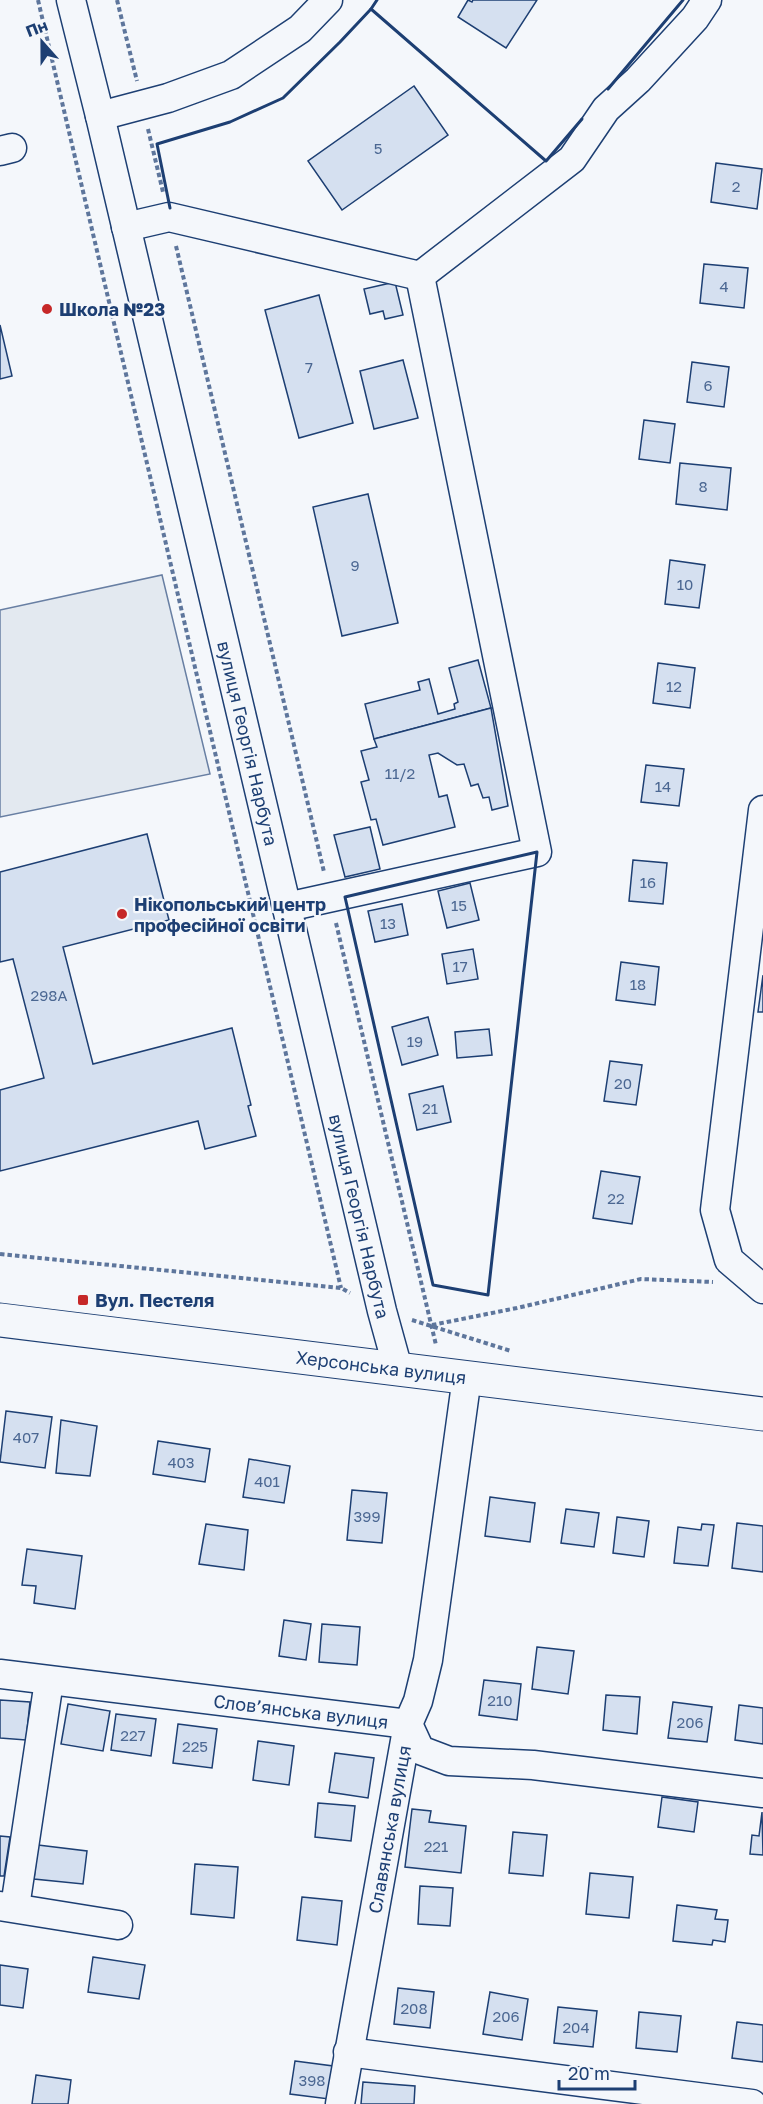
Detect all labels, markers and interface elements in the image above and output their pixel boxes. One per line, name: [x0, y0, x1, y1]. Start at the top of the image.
north arrow: [12, 12, 72, 72]
text: Пн: [23, 15, 50, 41]
house number: 5: [374, 139, 382, 157]
house number: 2: [732, 177, 740, 195]
house number: 4: [719, 277, 729, 295]
place label: Школа №23: [59, 298, 165, 320]
marker: Школа №23: [40, 302, 54, 316]
house number: 7: [305, 358, 313, 376]
house number: 6: [703, 376, 713, 394]
house number: 8: [698, 477, 708, 495]
house number: 9: [350, 556, 360, 574]
house number: 10: [677, 575, 693, 593]
street label: вулиця Георгія Нарбута: [213, 639, 283, 848]
house number: 12: [666, 677, 682, 695]
house number: 11/2: [385, 764, 415, 782]
house number: 14: [655, 777, 671, 795]
house number: 16: [640, 873, 656, 891]
place label: Нікопольський центр професійної освіти: [134, 893, 326, 936]
house number: 15: [451, 896, 467, 914]
marker: Нікопольський центр професійної освіти: [115, 907, 129, 921]
house number: 13: [380, 914, 396, 932]
house number: 17: [452, 957, 468, 975]
house number: 18: [630, 975, 646, 993]
house number: 298А: [31, 986, 67, 1004]
house number: 19: [407, 1032, 423, 1050]
house number: 20: [614, 1074, 632, 1092]
house number: 21: [422, 1099, 438, 1117]
street label: вулиця Георгія Нарбута: [325, 1112, 395, 1321]
house number: 22: [607, 1189, 625, 1207]
place label: Вул. Пестеля: [95, 1289, 214, 1311]
marker: Вул. Пестеля: [76, 1293, 90, 1307]
street label: Херсонська вулиця: [295, 1346, 468, 1388]
house number: 407: [13, 1428, 39, 1446]
house number: 403: [167, 1453, 195, 1471]
house number: 401: [254, 1472, 280, 1490]
house number: 399: [354, 1507, 380, 1525]
street label: Словʼянська вулиця: [212, 1689, 390, 1733]
house number: 210: [487, 1691, 513, 1709]
house number: 206: [676, 1713, 704, 1731]
house number: 227: [120, 1726, 146, 1744]
house number: 225: [182, 1737, 208, 1755]
street label: Славянська вулиця: [363, 1743, 415, 1915]
house number: 221: [424, 1837, 448, 1855]
house number: 208: [400, 1999, 428, 2017]
house number: 206: [492, 2007, 520, 2025]
house number: 204: [562, 2018, 590, 2036]
scale bar: [559, 2053, 636, 2091]
text: 20 m: [568, 2062, 610, 2084]
house number: 398: [298, 2071, 326, 2089]

